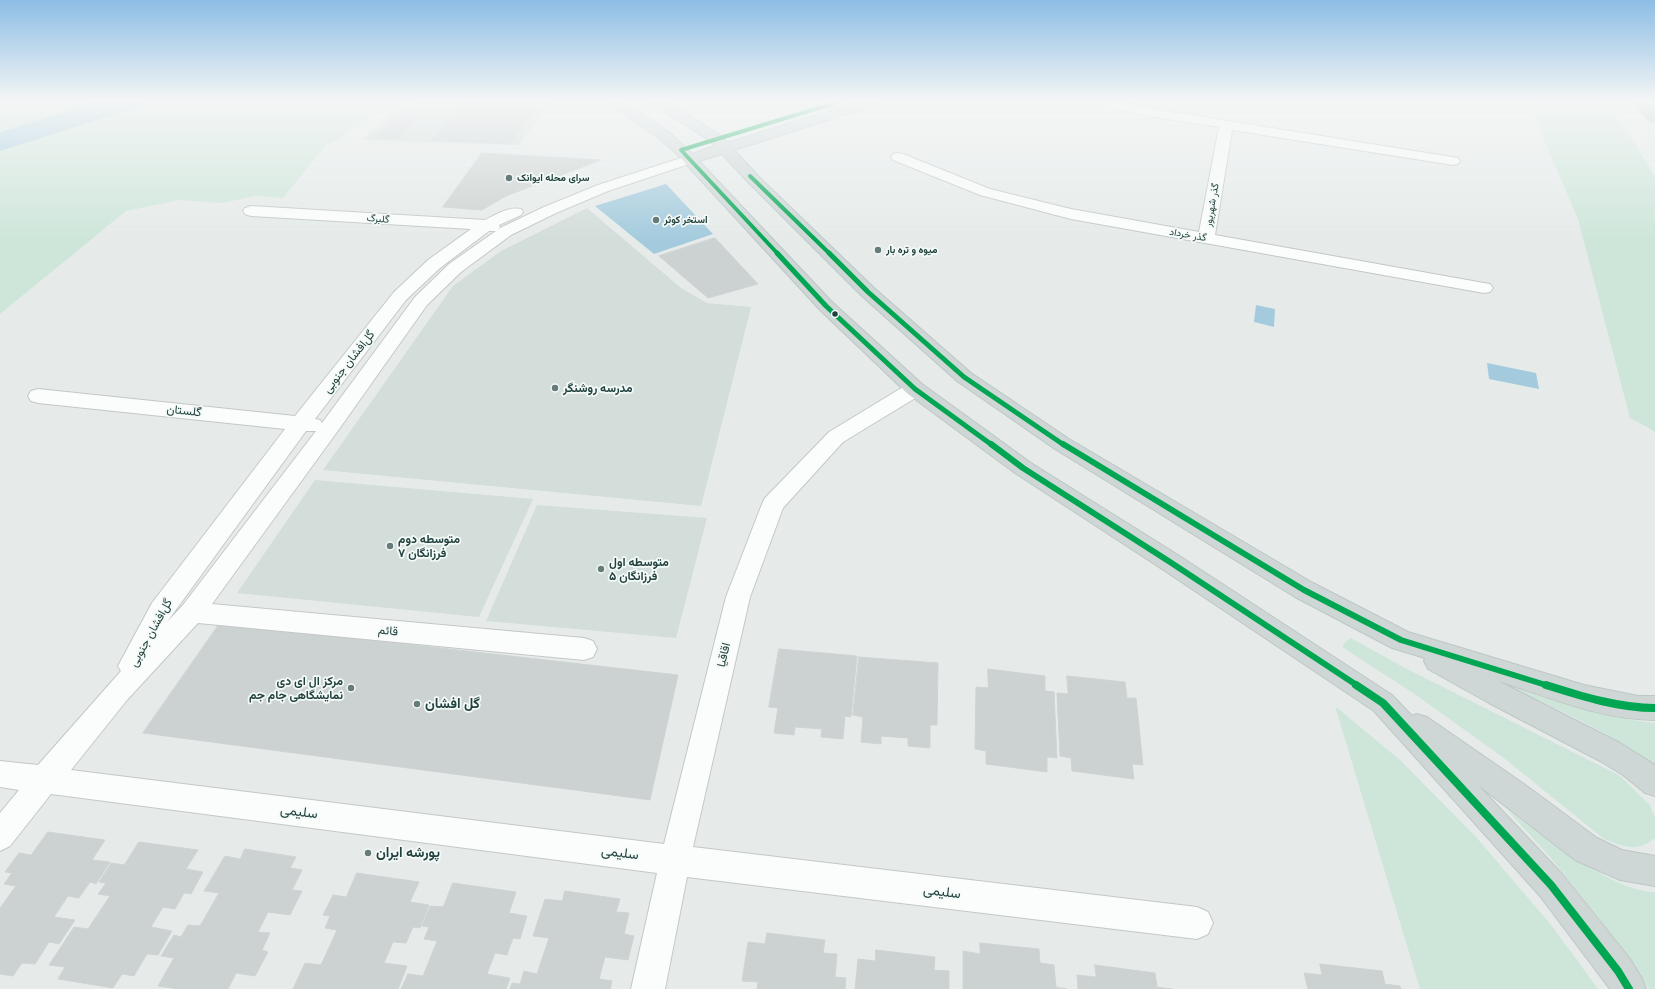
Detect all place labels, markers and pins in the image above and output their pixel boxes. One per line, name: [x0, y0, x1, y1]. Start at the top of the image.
place label: سرای محله ایوانک: [517, 172, 589, 184]
marker: سرای محله ایوانک: [504, 173, 514, 183]
place label: استخر کوثر: [664, 214, 707, 226]
marker: استخر کوثر: [651, 215, 661, 225]
place label: میوه و تره بار: [886, 244, 937, 256]
marker: میوه و تره بار: [873, 245, 883, 255]
unlabelled marker: [830, 309, 840, 319]
place label: مدرسه روشنگر: [563, 381, 633, 395]
marker: مدرسه روشنگر: [550, 383, 560, 393]
place label: متوسطه دوم فرزانگان ۷: [398, 532, 460, 560]
marker: متوسطه دوم فرزانگان ۷: [385, 541, 395, 551]
place label: متوسطه اول فرزانگان ۵: [609, 555, 669, 583]
marker: متوسطه اول فرزانگان ۵: [596, 564, 606, 574]
place label: مرکز ال ای دی نمایشگاهی جام جم: [249, 674, 343, 702]
marker: مرکز ال ای دی نمایشگاهی جام جم: [346, 683, 356, 693]
place label: گل افشان: [425, 696, 480, 712]
marker: گل افشان: [412, 699, 422, 709]
place label: پورشه ایران: [376, 845, 440, 861]
marker: پورشه ایران: [363, 848, 373, 858]

